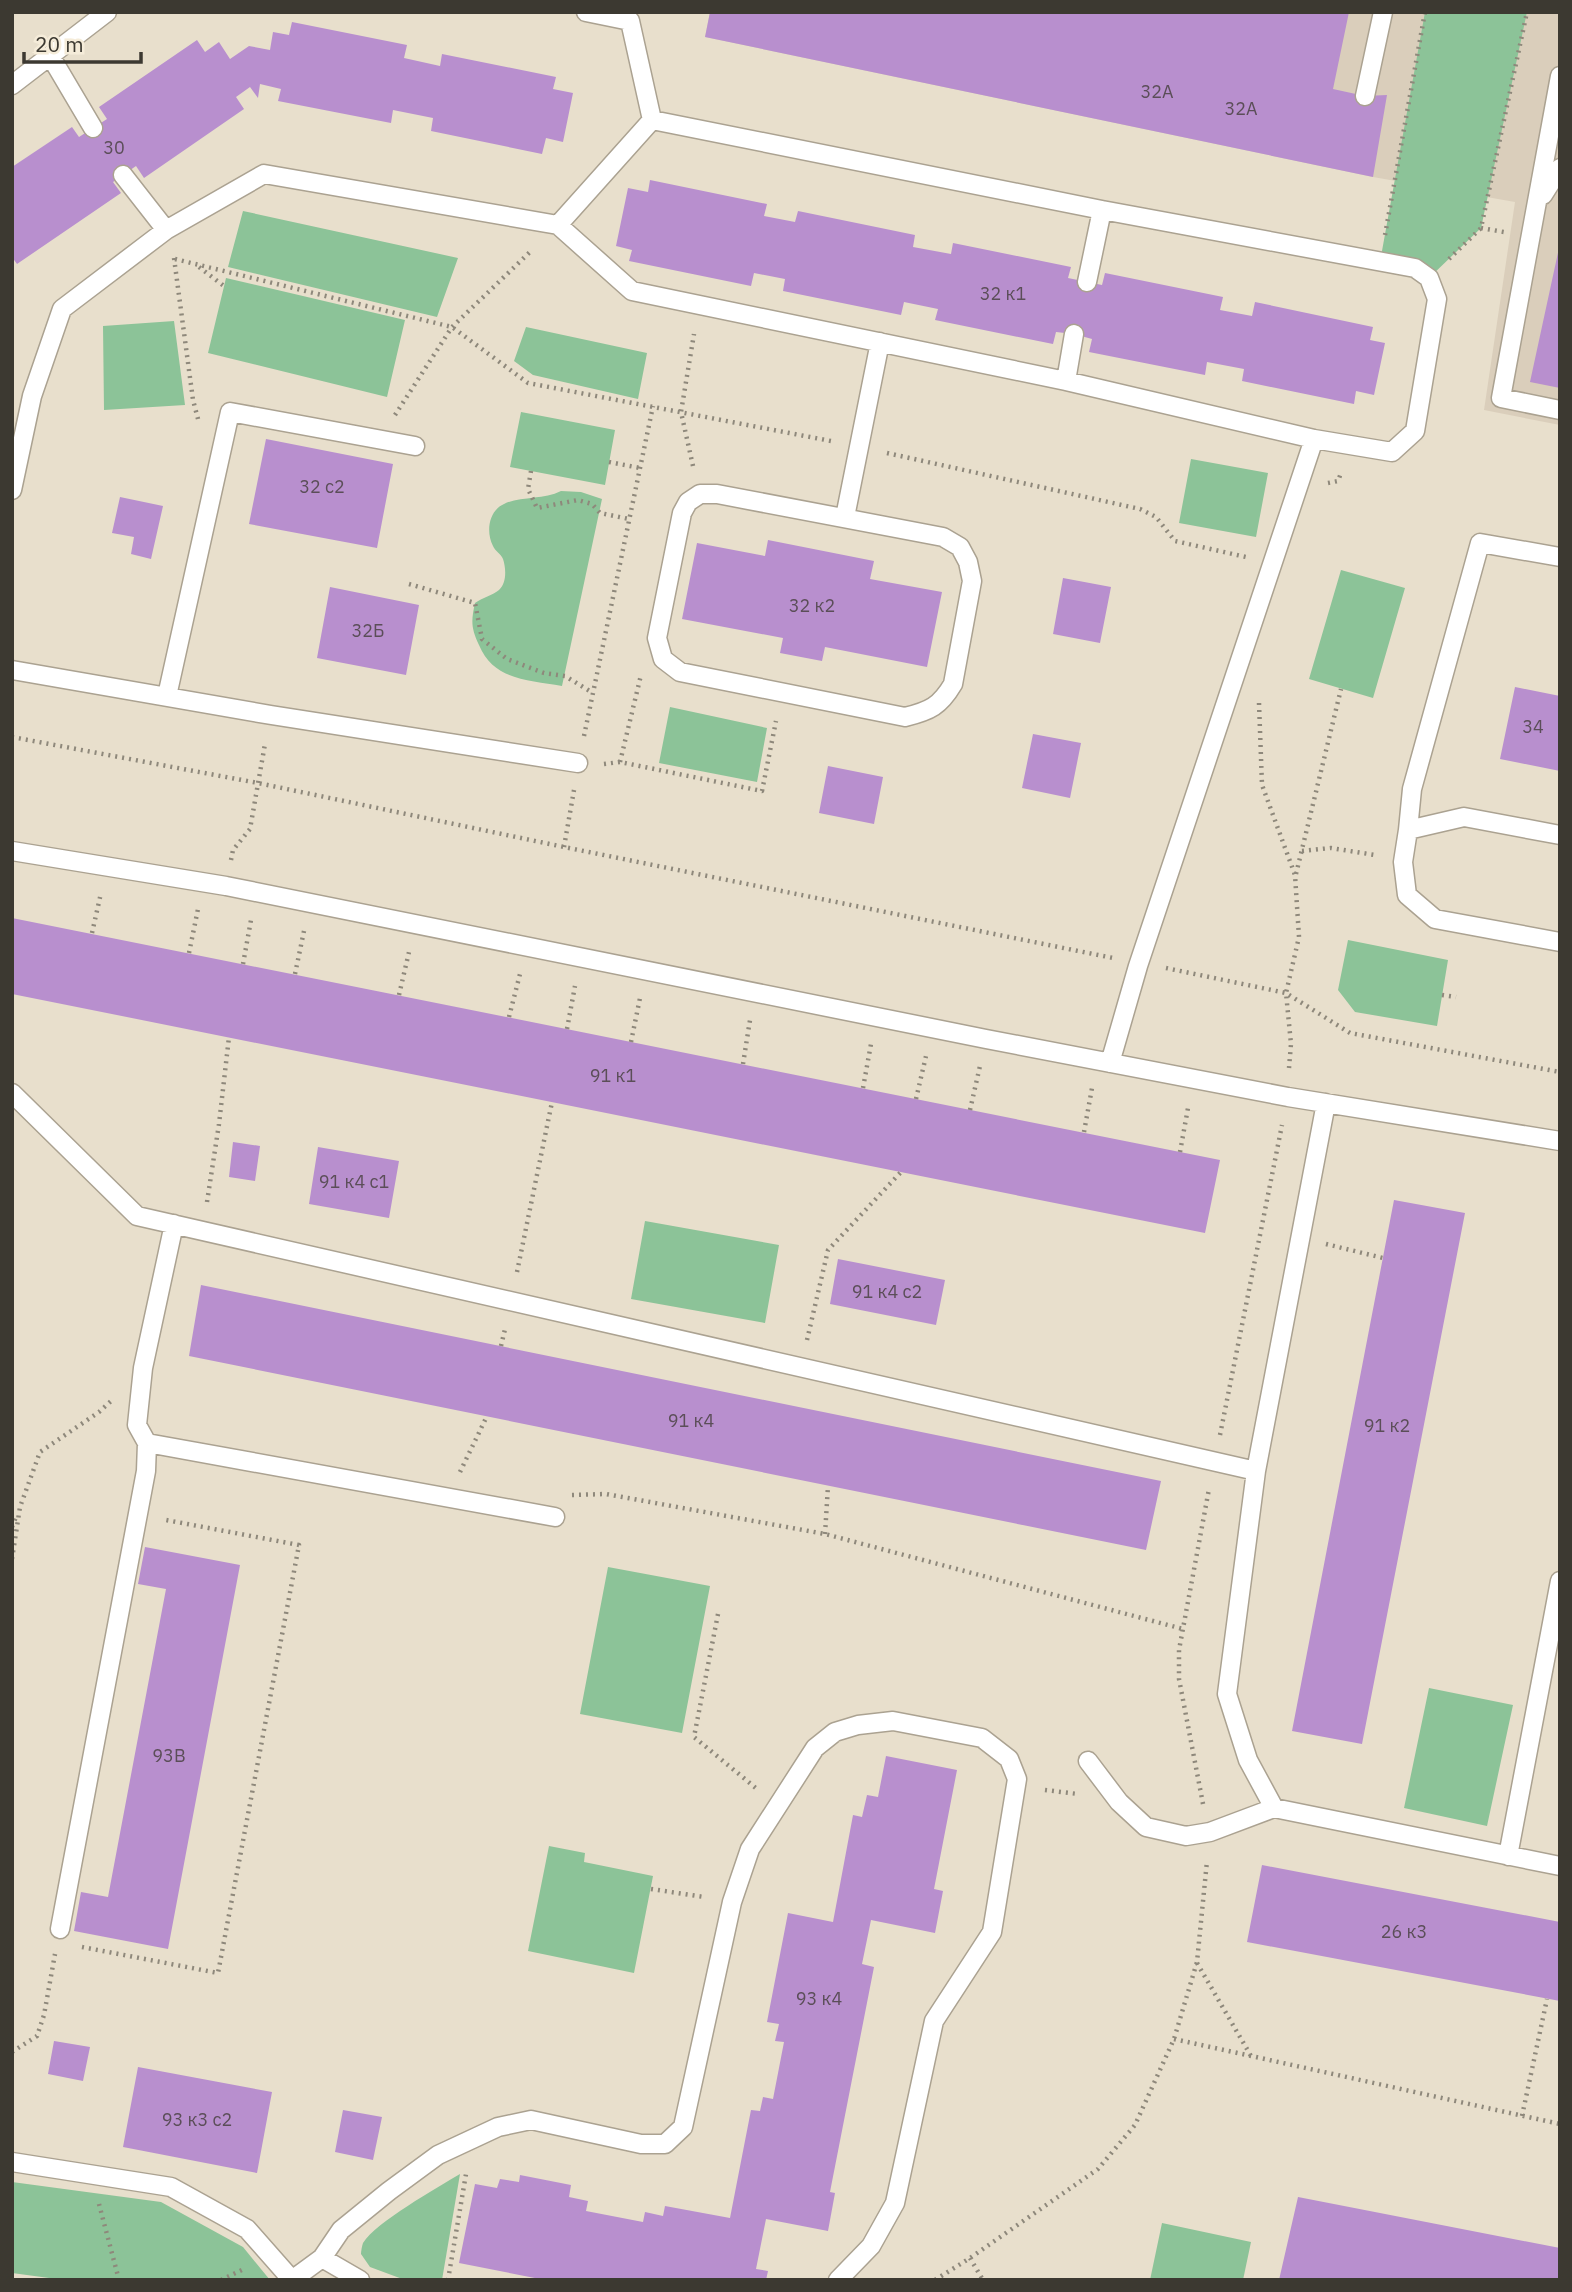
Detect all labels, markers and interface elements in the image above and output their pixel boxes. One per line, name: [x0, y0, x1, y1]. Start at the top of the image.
scale bar: [24, 21, 142, 65]
text: 20 m: [35, 30, 84, 58]
house number: 32А: [1140, 80, 1174, 103]
house number: 32А: [1224, 97, 1258, 120]
house number: 30: [103, 136, 125, 159]
house number: 32 к1: [980, 282, 1026, 305]
house number: 32 с2: [299, 475, 345, 498]
house number: 32 к2: [789, 594, 835, 617]
house number: 32Б: [351, 619, 385, 642]
house number: 34: [1522, 715, 1544, 738]
house number: 91 к1: [590, 1064, 636, 1087]
house number: 91 к4 с1: [319, 1170, 389, 1193]
house number: 91 к4 с2: [852, 1280, 922, 1303]
house number: 91 к4: [668, 1409, 714, 1432]
house number: 91 к2: [1364, 1414, 1410, 1437]
house number: 93В: [152, 1744, 186, 1767]
house number: 26 к3: [1381, 1920, 1427, 1943]
house number: 93 к4: [796, 1987, 842, 2010]
house number: 93 к3 с2: [162, 2108, 232, 2131]

